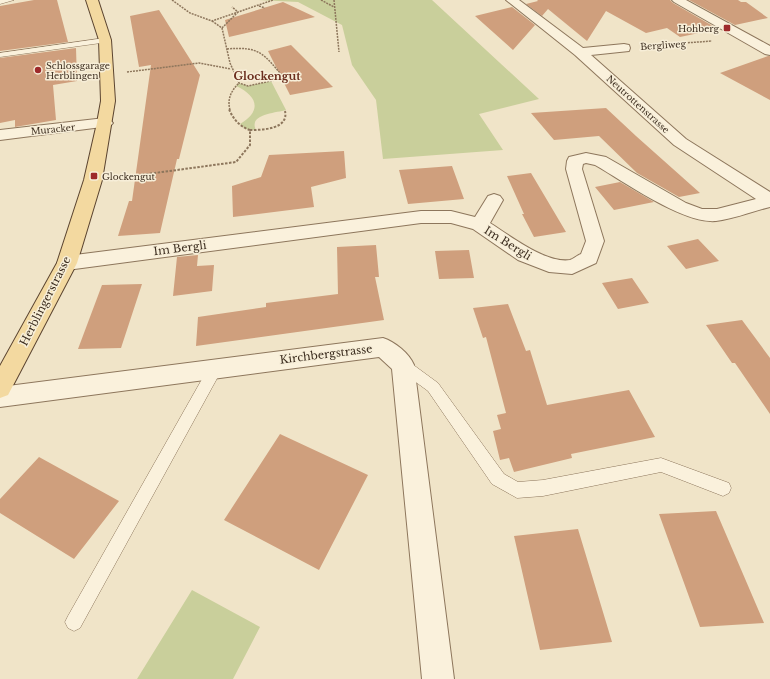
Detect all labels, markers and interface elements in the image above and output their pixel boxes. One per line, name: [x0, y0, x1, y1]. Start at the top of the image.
place label: Hohberg: [678, 23, 720, 34]
marker: Hohberg: [722, 23, 732, 33]
street label: Bergliweg: [640, 38, 687, 52]
place label: Schlossgarage Herblingen: [46, 60, 110, 81]
marker: Schlossgarage Herblingen: [33, 65, 43, 75]
district label: Glockengut: [233, 69, 301, 83]
street label: Neutrottenstrasse: [604, 73, 672, 135]
street label: Muracker: [30, 121, 76, 137]
marker: Glockengut: [89, 171, 99, 181]
place label: Glockengut: [102, 171, 155, 182]
street label: Im Bergli: [482, 223, 535, 263]
street label: Im Bergli: [153, 238, 208, 258]
street label: Herblingerstrasse: [16, 254, 74, 348]
street label: Kirchbergstrasse: [279, 341, 373, 367]

